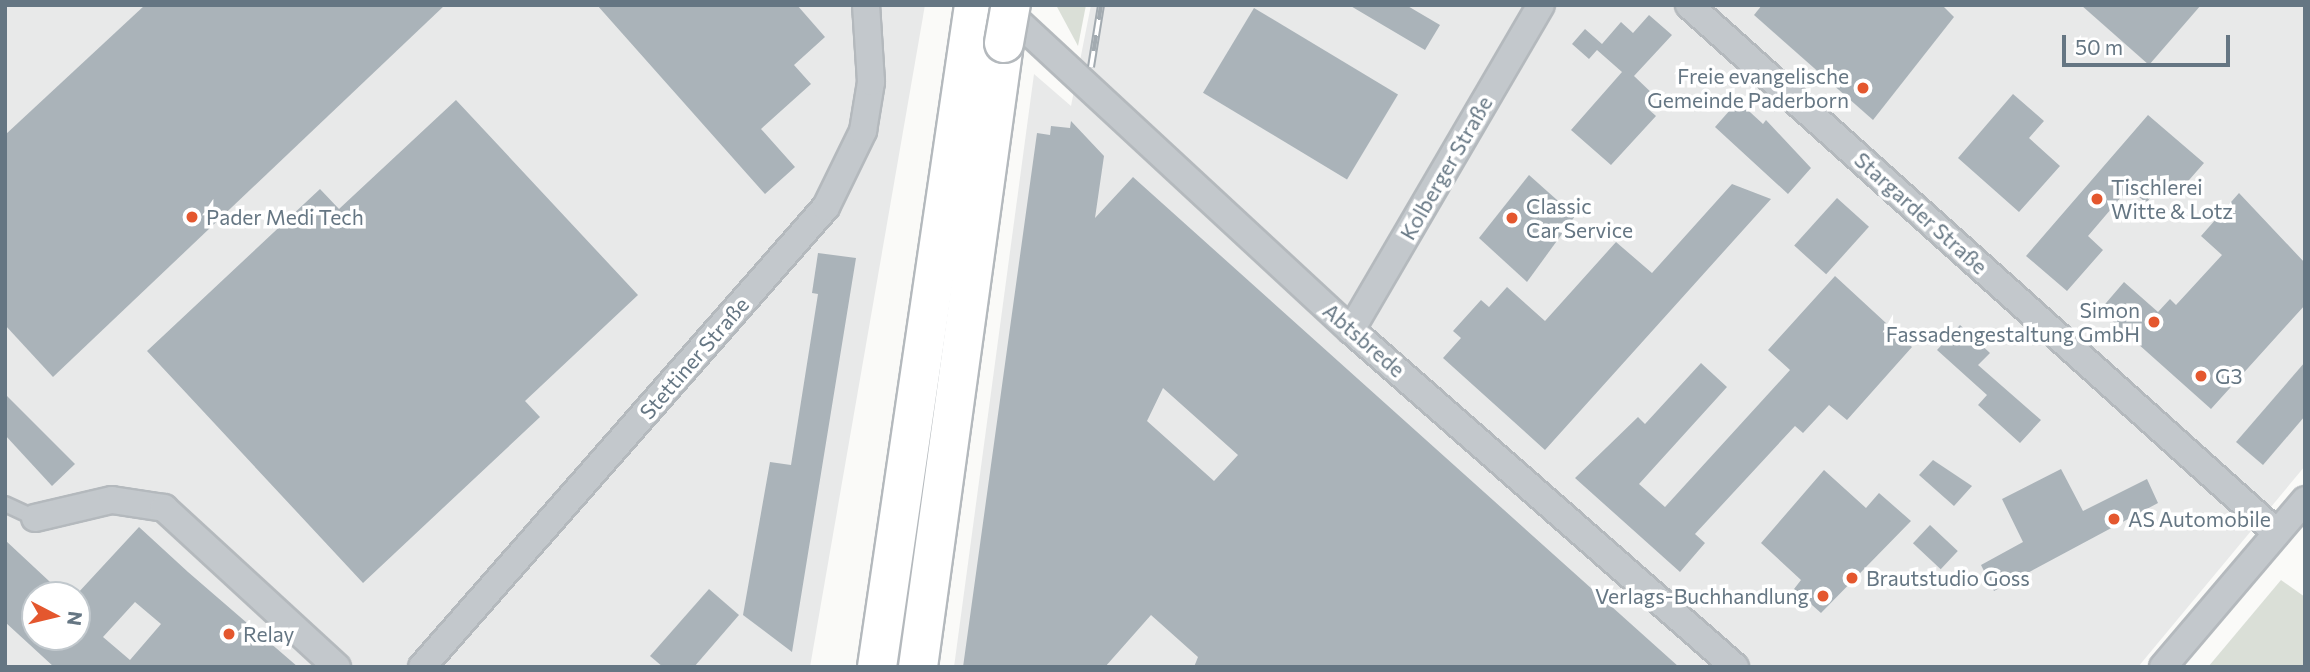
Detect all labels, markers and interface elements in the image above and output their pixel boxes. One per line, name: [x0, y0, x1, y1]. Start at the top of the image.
scale bar: [2065, 21, 2233, 65]
text: 50 m: [2075, 34, 2123, 59]
place label: Freie evangelische Gemeinde Paderborn: [1647, 63, 1849, 113]
marker: Freie evangelische Gemeinde Paderborn: [1855, 80, 1871, 96]
street label: Kolberger Straße: [1395, 92, 1497, 244]
street label: Stargarder Straße: [1850, 147, 1992, 279]
place label: Tischlerei Witte & Lotz: [2111, 174, 2233, 224]
marker: Tischlerei Witte & Lotz: [2089, 191, 2105, 207]
place label: Classic Car Service: [1526, 193, 1633, 243]
place label: Pader Medi Tech: [206, 204, 364, 230]
marker: Pader Medi Tech: [184, 209, 200, 225]
marker: Classic Car Service: [1504, 210, 1520, 226]
street label: Stettiner Straße: [634, 292, 754, 424]
place label: Simon Fassadengestaltung GmbH: [1886, 297, 2140, 347]
street label: Abtsbrede: [1318, 298, 1410, 382]
marker: Simon Fassadengestaltung GmbH: [2146, 314, 2162, 330]
place label: G3: [2215, 363, 2242, 389]
marker: G3: [2193, 368, 2209, 384]
place label: AS Automobile: [2128, 506, 2271, 532]
marker: AS Automobile: [2106, 511, 2122, 527]
place label: Brautstudio Goss: [1866, 565, 2030, 591]
marker: Brautstudio Goss: [1844, 570, 1860, 586]
north arrow: [21, 581, 91, 651]
place label: Verlags-Buchhandlung: [1595, 583, 1809, 609]
marker: Verlags-Buchhandlung: [1815, 588, 1831, 604]
text: N: [63, 610, 88, 627]
place label: Relay: [243, 621, 294, 647]
marker: Relay: [221, 626, 237, 642]

